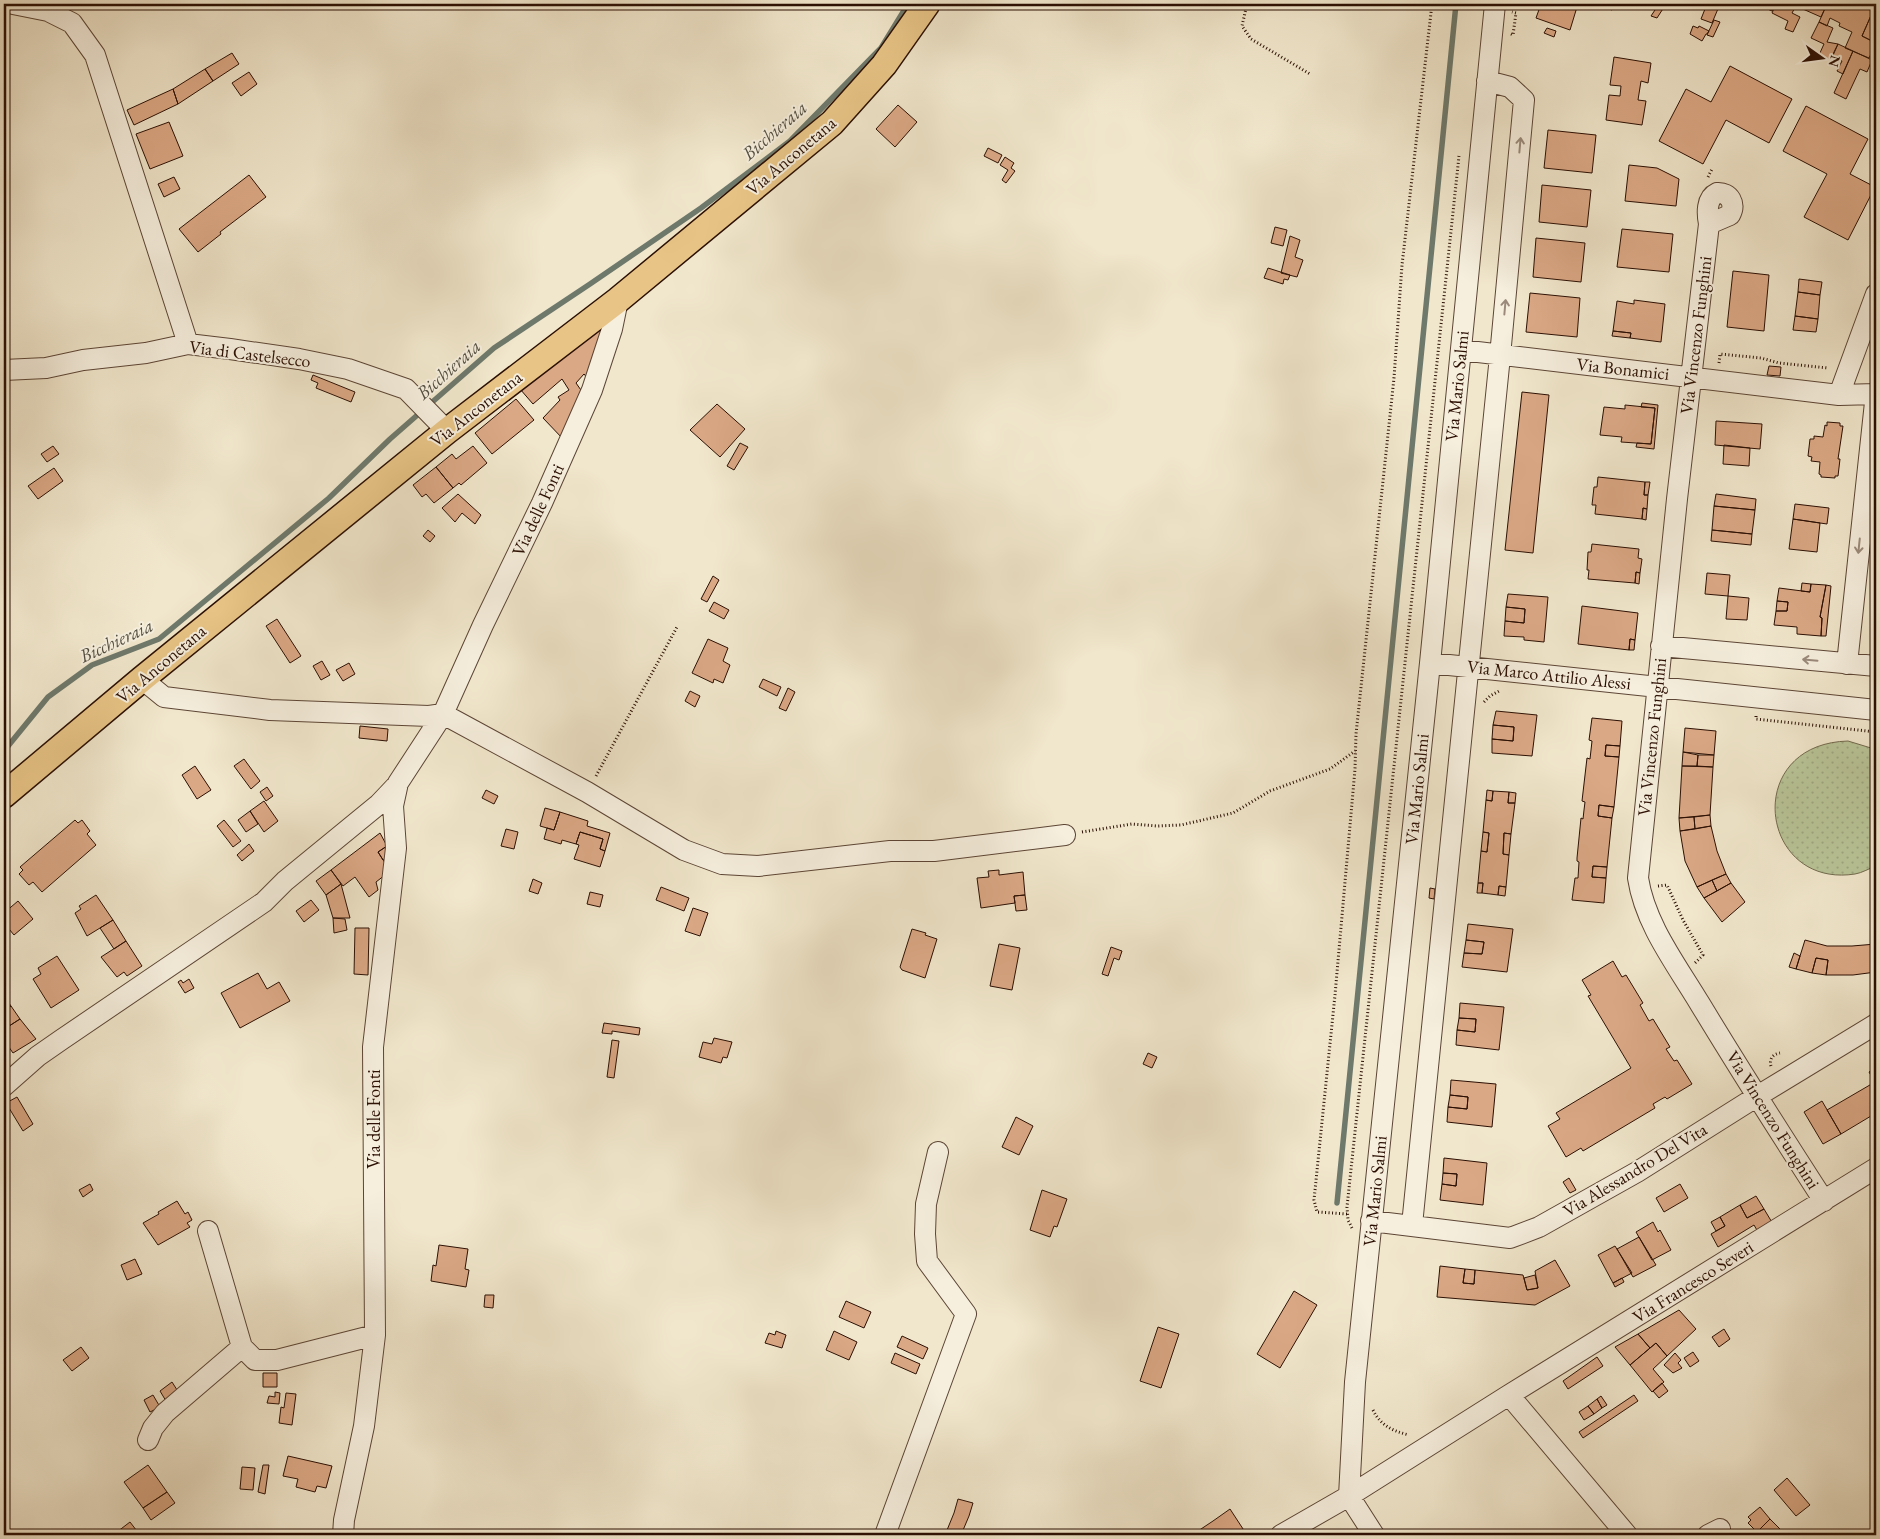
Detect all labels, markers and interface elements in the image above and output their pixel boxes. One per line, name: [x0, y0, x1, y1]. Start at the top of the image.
north arrow: [1798, 32, 1848, 82]
text: N: [1824, 53, 1845, 69]
water label: Bicchieraia: [736, 95, 812, 166]
street label: Via Anconetana: [741, 111, 841, 200]
one-way arrow: [1515, 138, 1525, 154]
street label: Via Vincenzo Funghini: [1674, 254, 1717, 415]
one-way arrow: [1500, 299, 1510, 315]
street label: Via Mario Salmi: [1439, 329, 1474, 442]
water label: Bicchieraia: [410, 334, 486, 406]
street label: Via di Castelsecco: [188, 335, 312, 372]
street label: Via Bonamici: [1575, 352, 1671, 385]
street label: Via Anconetana: [425, 365, 527, 452]
street label: Via delle Fonti: [506, 459, 569, 560]
one-way arrow: [1854, 538, 1864, 554]
water label: Bicchieraia: [74, 613, 157, 669]
street label: Via Anconetana: [111, 619, 211, 708]
street label: Via Marco Attilio Alessi: [1466, 654, 1633, 695]
one-way arrow: [1803, 655, 1819, 665]
street label: Via Vincenzo Funghini: [1632, 656, 1671, 817]
street label: Via Mario Salmi: [1399, 732, 1434, 845]
street label: Via Vincenzo Funghini: [1722, 1046, 1826, 1194]
street label: Via delle Fonti: [362, 1069, 385, 1169]
street label: Via Alessandro Del Vita: [1558, 1117, 1712, 1222]
street label: Via Mario Salmi: [1357, 1134, 1392, 1247]
street label: Via Francesco Severi: [1628, 1235, 1758, 1328]

